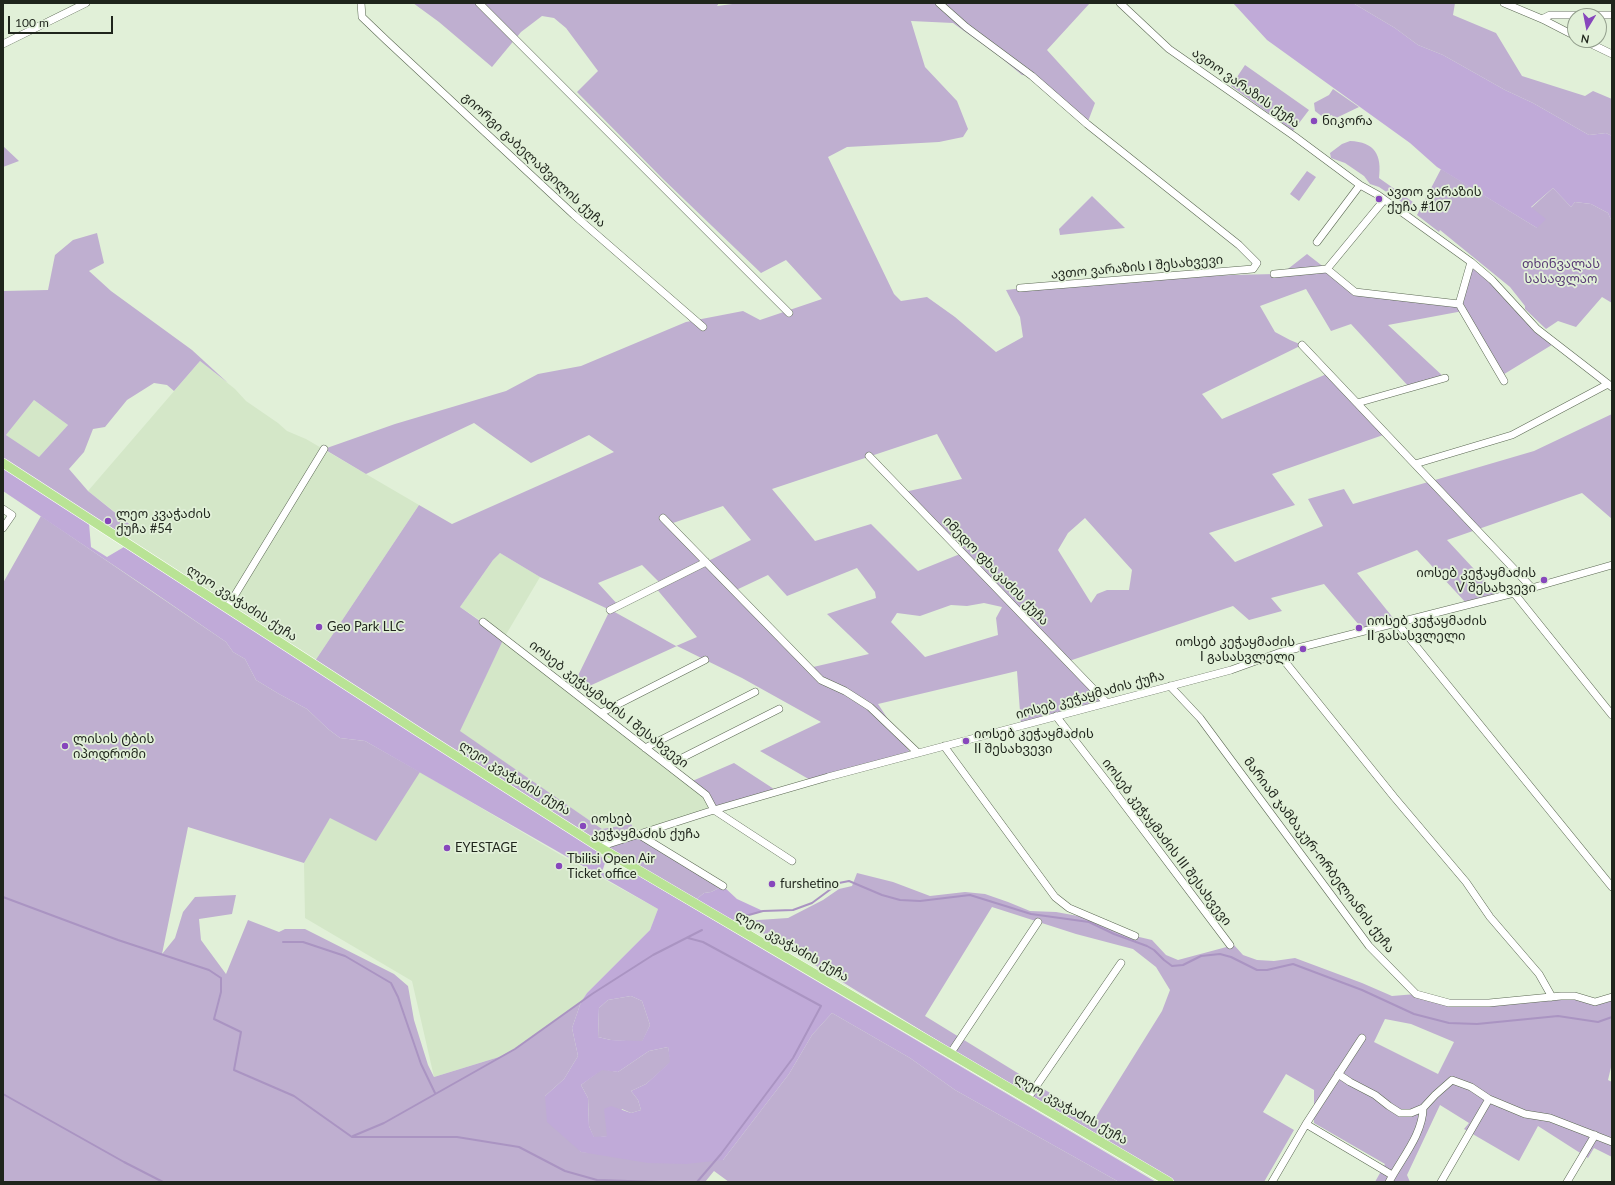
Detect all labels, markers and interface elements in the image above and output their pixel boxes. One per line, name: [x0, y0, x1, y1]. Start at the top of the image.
scale bar: [10, 8, 115, 34]
north arrow: [1567, 8, 1607, 48]
text: 100 m: [15, 15, 49, 30]
text: N: [1580, 32, 1590, 46]
street label: ავთო ვარაზის ქუჩა: [1189, 45, 1303, 131]
street label: გიორგი გაბელაშვილის ქუჩა: [459, 89, 609, 231]
place label: ნიკორა: [1322, 113, 1373, 129]
marker: ნიკორა: [1309, 116, 1319, 126]
place label: ავთო ვარაზის ქუჩა #107: [1387, 184, 1482, 215]
marker: ავთო ვარაზის ქუჩა #107: [1374, 194, 1384, 204]
street label: ავთო ვარაზის I შესახვევი: [1050, 252, 1224, 282]
park label: თხინვალას სასაფლაო: [1522, 256, 1600, 287]
place label: ლეო კვაჭაძის ქუჩა #54: [116, 506, 211, 537]
street label: იმედო ფხაკაძის ქუჩა: [940, 513, 1052, 629]
marker: ლეო კვაჭაძის ქუჩა #54: [103, 516, 113, 526]
street label: ლეო კვაჭაძის ქუჩა: [184, 561, 300, 645]
place label: იოსებ კეჭაყმაძის V შესახვევი: [1416, 565, 1536, 596]
marker: იოსებ კეჭაყმაძის V შესახვევი: [1539, 575, 1549, 585]
place label: იოსებ კეჭაყმაძის II გასასვლელი: [1367, 613, 1487, 644]
place label: Geo Park LLC: [327, 619, 404, 635]
marker: Geo Park LLC: [314, 622, 324, 632]
marker: იოსებ კეჭაყმაძის II გასასვლელი: [1354, 623, 1364, 633]
place label: იოსებ კეჭაყმაძის I გასასვლელი: [1175, 634, 1295, 665]
street label: იოსებ კეჭაყმაძის I შესახვევი: [526, 637, 692, 771]
marker: იოსებ კეჭაყმაძის I გასასვლელი: [1298, 644, 1308, 654]
street label: იოსებ კეჭაყმაძის ქუჩა: [1014, 668, 1166, 722]
place label: იოსებ კეჭაყმაძის II შესახვევი: [974, 726, 1094, 757]
place label: ლისის ტბის იპოდრომი: [73, 731, 154, 762]
marker: იოსებ კეჭაყმაძის II შესახვევი: [961, 736, 971, 746]
street label: ლეო კვაჭაძის ქუჩა: [456, 737, 574, 819]
marker: ლისის ტბის იპოდრომი: [60, 741, 70, 751]
street label: მარიამ ჯამბაკურ-ორბელიანის ქუჩა: [1240, 754, 1398, 956]
street label: იოსებ კეჭაყმაძის III შესახვევი: [1099, 755, 1235, 929]
place label: იოსებ კეჭაყმაძის ქუჩა: [591, 811, 700, 842]
marker: იოსებ კეჭაყმაძის ქუჩა: [578, 821, 588, 831]
place label: EYESTAGE: [455, 840, 518, 856]
marker: EYESTAGE: [442, 843, 452, 853]
place label: Tbilisi Open Air Ticket office: [567, 851, 655, 882]
marker: Tbilisi Open Air Ticket office: [554, 861, 564, 871]
place label: furshetino: [780, 876, 839, 892]
marker: furshetino: [767, 879, 777, 889]
street label: ლეო კვაჭაძის ქუჩა: [732, 907, 852, 985]
street label: ლეო კვაჭაძის ქუჩა: [1011, 1070, 1131, 1148]

